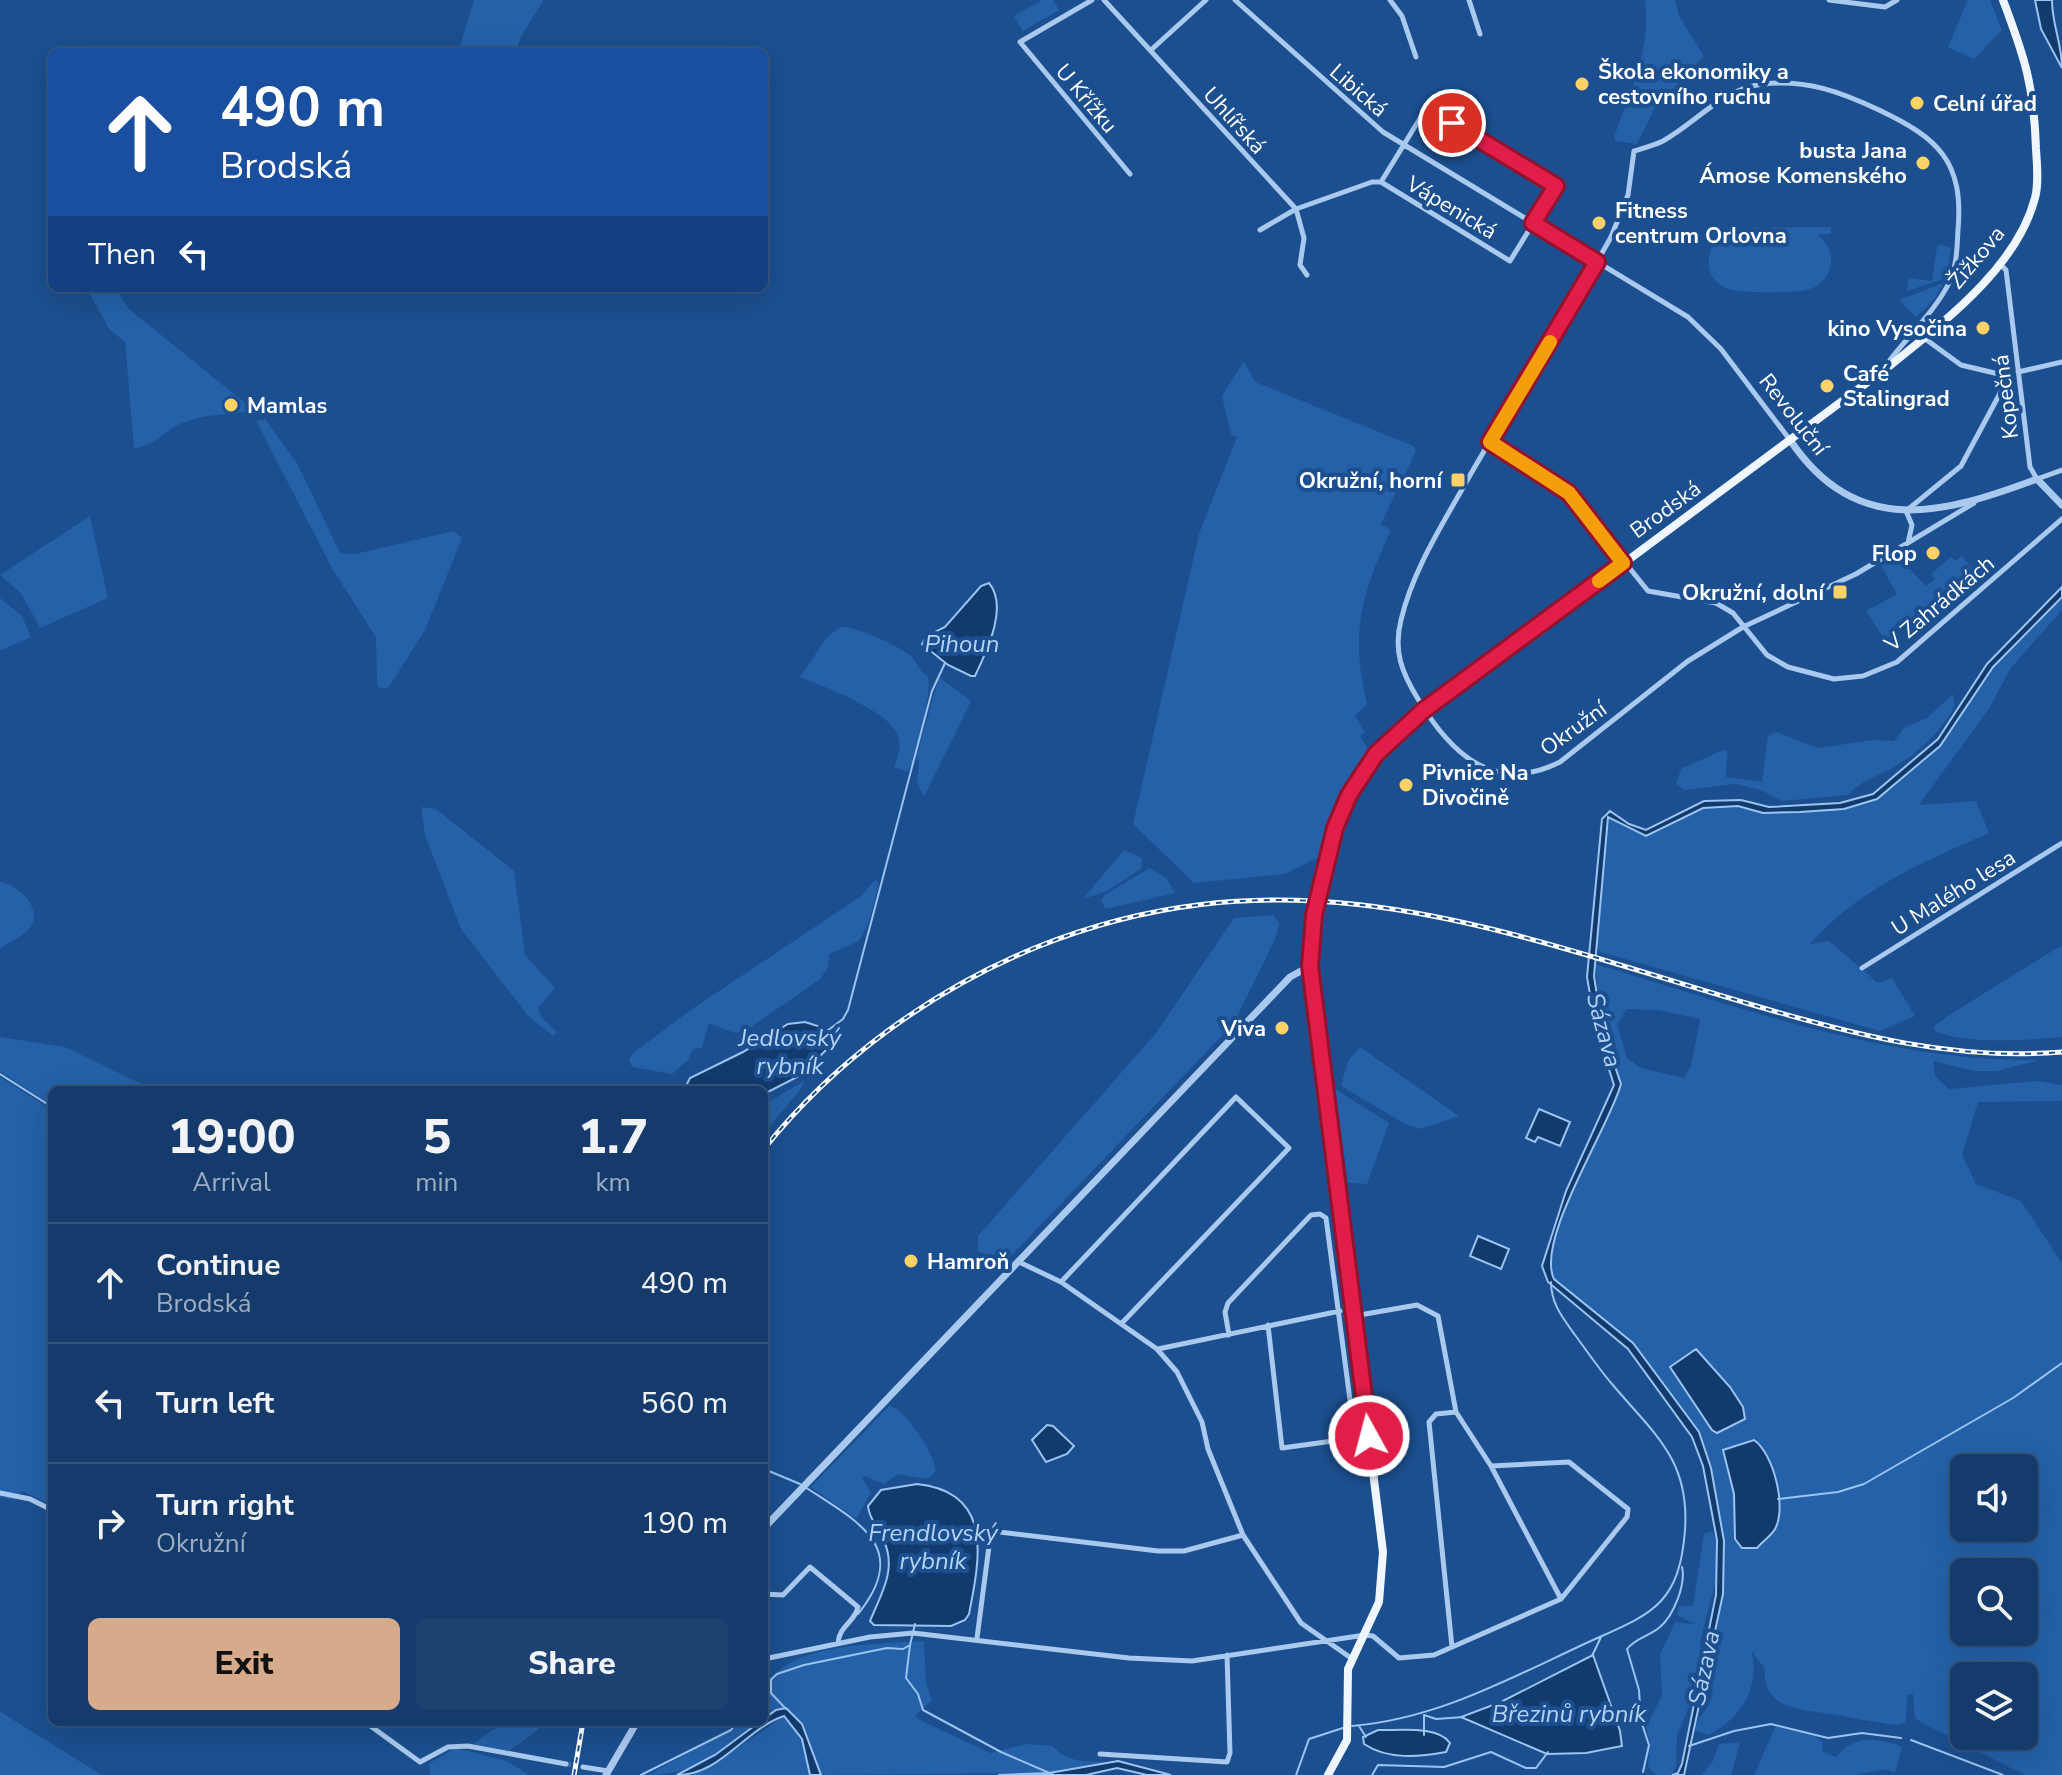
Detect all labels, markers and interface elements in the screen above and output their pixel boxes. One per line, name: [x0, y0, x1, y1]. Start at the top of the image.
street label: Libická: [1323, 57, 1394, 124]
place label: Škola ekonomiky a cestovního ruchu: [1598, 57, 1789, 112]
street label: U Křížku: [1048, 58, 1124, 140]
text: 490 m: [220, 69, 385, 146]
marker: Škola ekonomiky a cestovního ruchu: [1573, 75, 1591, 93]
icon: ahead: [88, 80, 192, 184]
street label: Uhlířská: [1196, 81, 1273, 161]
pin: [1418, 89, 1486, 157]
place label: Celní úřad: [1933, 89, 2037, 119]
marker: Celní úřad: [1908, 94, 1926, 112]
icon: arrive: [1430, 101, 1474, 145]
place label: busta Jana Ámose Komenského: [1699, 136, 1907, 191]
text: Brodská: [220, 142, 352, 191]
marker: busta Jana Ámose Komenského: [1914, 154, 1932, 172]
street label: Vápenická: [1400, 169, 1502, 247]
place label: Fitness centrum Orlovna: [1615, 196, 1787, 251]
marker: Fitness centrum Orlovna: [1590, 214, 1608, 232]
street label: Žižkova: [1942, 220, 2012, 296]
icon: left: [172, 232, 216, 276]
text: Then: [88, 234, 156, 275]
place label: kino Vysočina: [1827, 314, 1967, 344]
marker: kino Vysočina: [1974, 319, 1992, 337]
street label: Kopečná: [1986, 353, 2026, 441]
place label: Café Stalingrad: [1843, 359, 1950, 414]
street label: Revoluční: [1752, 368, 1836, 463]
marker: Café Stalingrad: [1818, 377, 1836, 395]
place label: Mamlas: [247, 391, 327, 421]
marker: Mamlas: [222, 396, 240, 414]
place label: Okružní, horní: [1299, 466, 1443, 496]
marker: Okružní, horní: [1449, 471, 1467, 489]
street label: Brodská: [1624, 474, 1707, 546]
place label: Flop: [1872, 539, 1917, 569]
marker: Flop: [1924, 544, 1942, 562]
street label: V Zahrádkách: [1877, 549, 2001, 659]
place label: Okružní, dolní: [1682, 578, 1825, 608]
marker: Okružní, dolní: [1831, 583, 1849, 601]
water label: Pihoun: [925, 628, 999, 660]
street label: Okružní: [1534, 693, 1615, 763]
place label: Pivnice Na Divočině: [1422, 758, 1529, 813]
marker: Pivnice Na Divočině: [1397, 776, 1415, 794]
street label: U Malého lesa: [1886, 843, 2021, 943]
water label: Sázava: [1579, 989, 1629, 1071]
place label: Viva: [1220, 1014, 1266, 1044]
marker: Viva: [1273, 1019, 1291, 1037]
water label: Jedlovský rybník: [738, 1022, 843, 1082]
text: 19:00: [168, 1104, 295, 1170]
text: 5: [422, 1104, 451, 1170]
text: 1.7: [578, 1104, 648, 1170]
text: Arrival: [193, 1165, 271, 1200]
text: min: [415, 1165, 458, 1200]
text: km: [596, 1165, 631, 1200]
text: Continue: [156, 1245, 281, 1286]
place label: Hamroň: [927, 1247, 1009, 1277]
marker: Hamroň: [902, 1252, 920, 1270]
icon: ahead: [88, 1261, 132, 1305]
text: 490 m: [641, 1263, 728, 1304]
text: Brodská: [156, 1286, 252, 1321]
icon: left: [88, 1381, 132, 1425]
text: Turn left: [156, 1383, 274, 1424]
text: 560 m: [641, 1383, 728, 1424]
position arrow: [1327, 1394, 1411, 1478]
map controls: [1950, 1454, 2038, 1750]
button: sound: [1950, 1454, 2038, 1542]
text: Turn right: [156, 1485, 294, 1526]
icon: right: [88, 1501, 132, 1545]
text: 190 m: [641, 1503, 728, 1544]
water label: Frendlovský rybník: [868, 1517, 999, 1577]
text: Okružní: [156, 1526, 246, 1561]
button: search: [1950, 1558, 2038, 1646]
button: Exit: [88, 1618, 400, 1710]
button: Share: [416, 1618, 728, 1710]
water label: Sázava: [1680, 1628, 1728, 1708]
button: layers: [1950, 1662, 2038, 1750]
water label: Březinů rybník: [1492, 1698, 1647, 1730]

